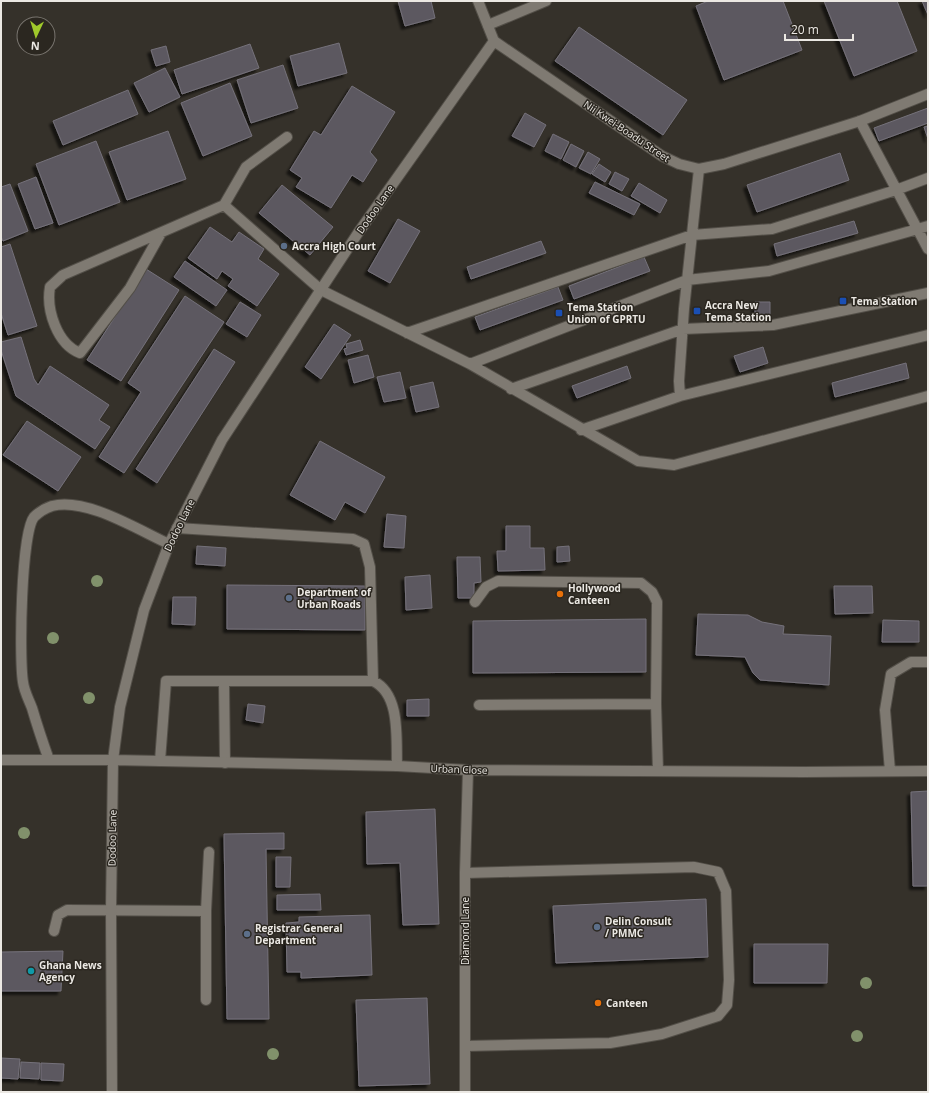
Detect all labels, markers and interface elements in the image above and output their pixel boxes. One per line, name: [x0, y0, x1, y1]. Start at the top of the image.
north arrow: [16, 16, 56, 56]
scale bar: [785, 16, 853, 42]
text: 20 m: [791, 21, 819, 38]
text: N: [30, 39, 40, 54]
street label: Nii Kwei-Boadu Street: [581, 97, 673, 165]
street label: Dodoo Lane: [353, 182, 397, 236]
place label: Accra High Court: [292, 239, 377, 253]
marker: Accra High Court: [279, 241, 289, 251]
place label: Tema Station: [851, 294, 917, 308]
marker: Tema Station: [838, 296, 848, 306]
place label: Accra New Tema Station: [705, 298, 771, 324]
place label: Tema Station Union of GPRTU: [567, 300, 646, 326]
marker: Accra New Tema Station: [692, 306, 702, 316]
marker: Tema Station Union of GPRTU: [554, 308, 564, 318]
street label: Dodoo Lane: [160, 496, 198, 553]
place label: Hollywood Canteen: [568, 581, 621, 607]
place label: Department of Urban Roads: [297, 585, 372, 611]
marker: Hollywood Canteen: [555, 589, 565, 599]
marker: Department of Urban Roads: [284, 593, 294, 603]
street label: Urban Close: [430, 761, 488, 777]
street label: Dodoo Lane: [105, 809, 119, 866]
street label: Diamond Lane: [458, 897, 472, 965]
place label: Delin Consult / PMMC: [605, 914, 672, 940]
place label: Registrar General Department: [255, 921, 343, 947]
marker: Delin Consult / PMMC: [592, 922, 602, 932]
marker: Registrar General Department: [242, 929, 252, 939]
place label: Ghana News Agency: [39, 958, 102, 984]
marker: Ghana News Agency: [26, 966, 36, 976]
place label: Canteen: [606, 996, 648, 1010]
marker: Canteen: [593, 998, 603, 1008]

